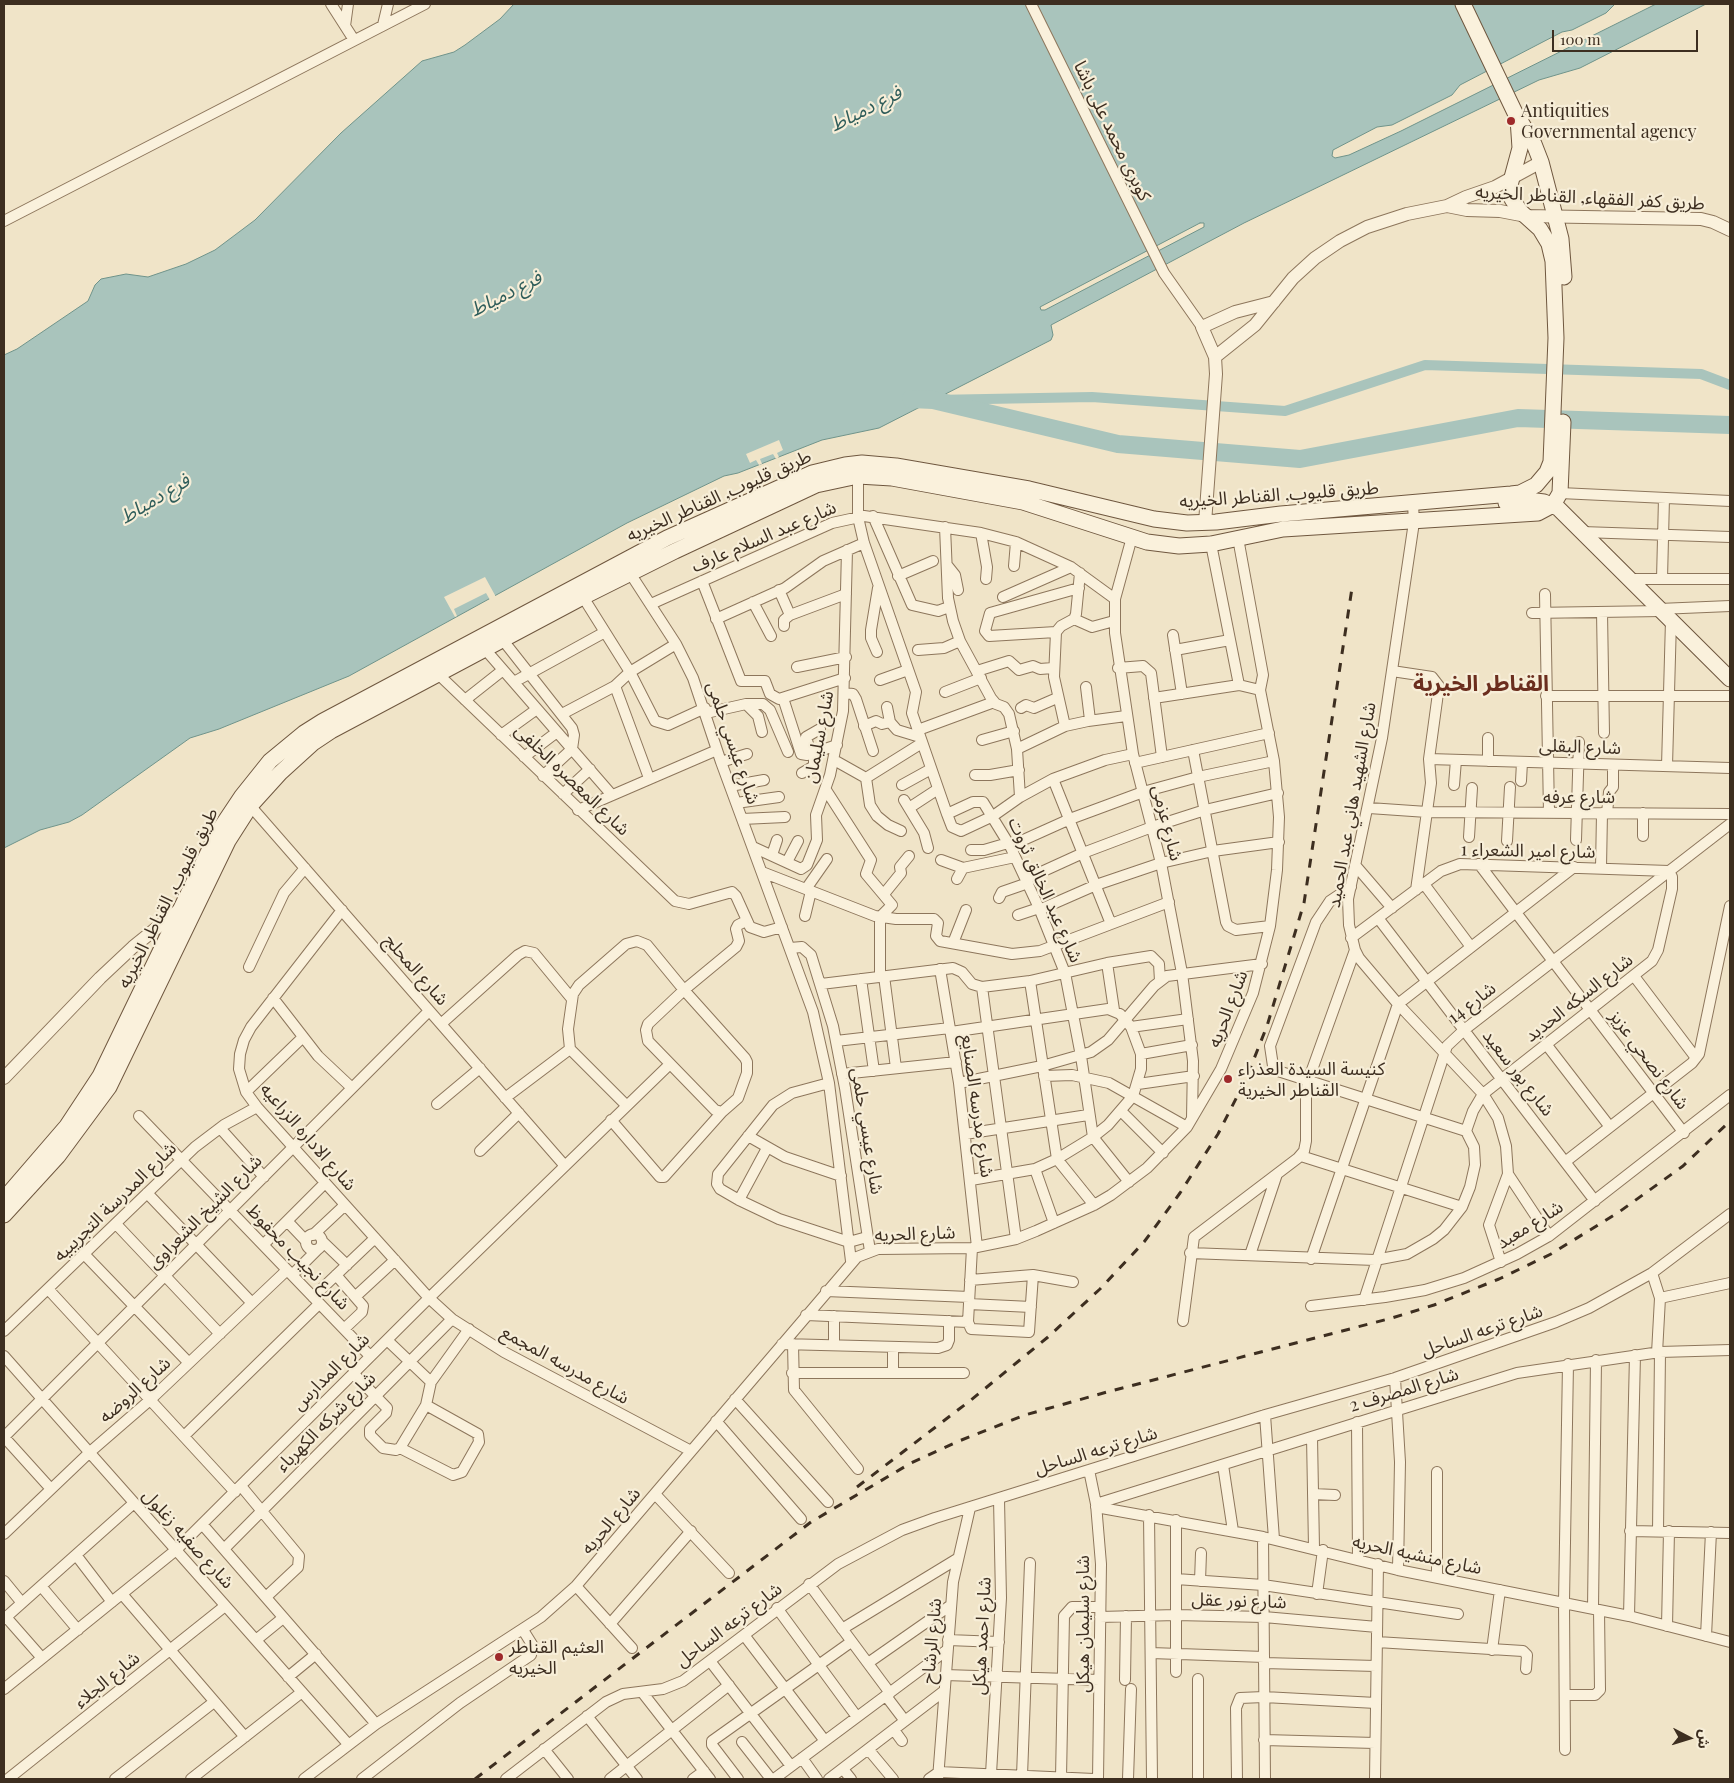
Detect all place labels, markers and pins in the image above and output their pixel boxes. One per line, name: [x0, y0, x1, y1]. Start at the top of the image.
place label: Antiquities Governmental agency: [1521, 100, 1697, 142]
marker: Antiquities Governmental agency: [1505, 115, 1517, 127]
place label: كنيسة السيدة العذراء القناطر الخيرية: [1238, 1058, 1385, 1100]
marker: كنيسة السيدة العذراء القناطر الخيرية: [1222, 1073, 1234, 1085]
place label: العثيم القناطر الخيريه: [509, 1636, 604, 1678]
marker: العثيم القناطر الخيريه: [493, 1651, 505, 1663]

